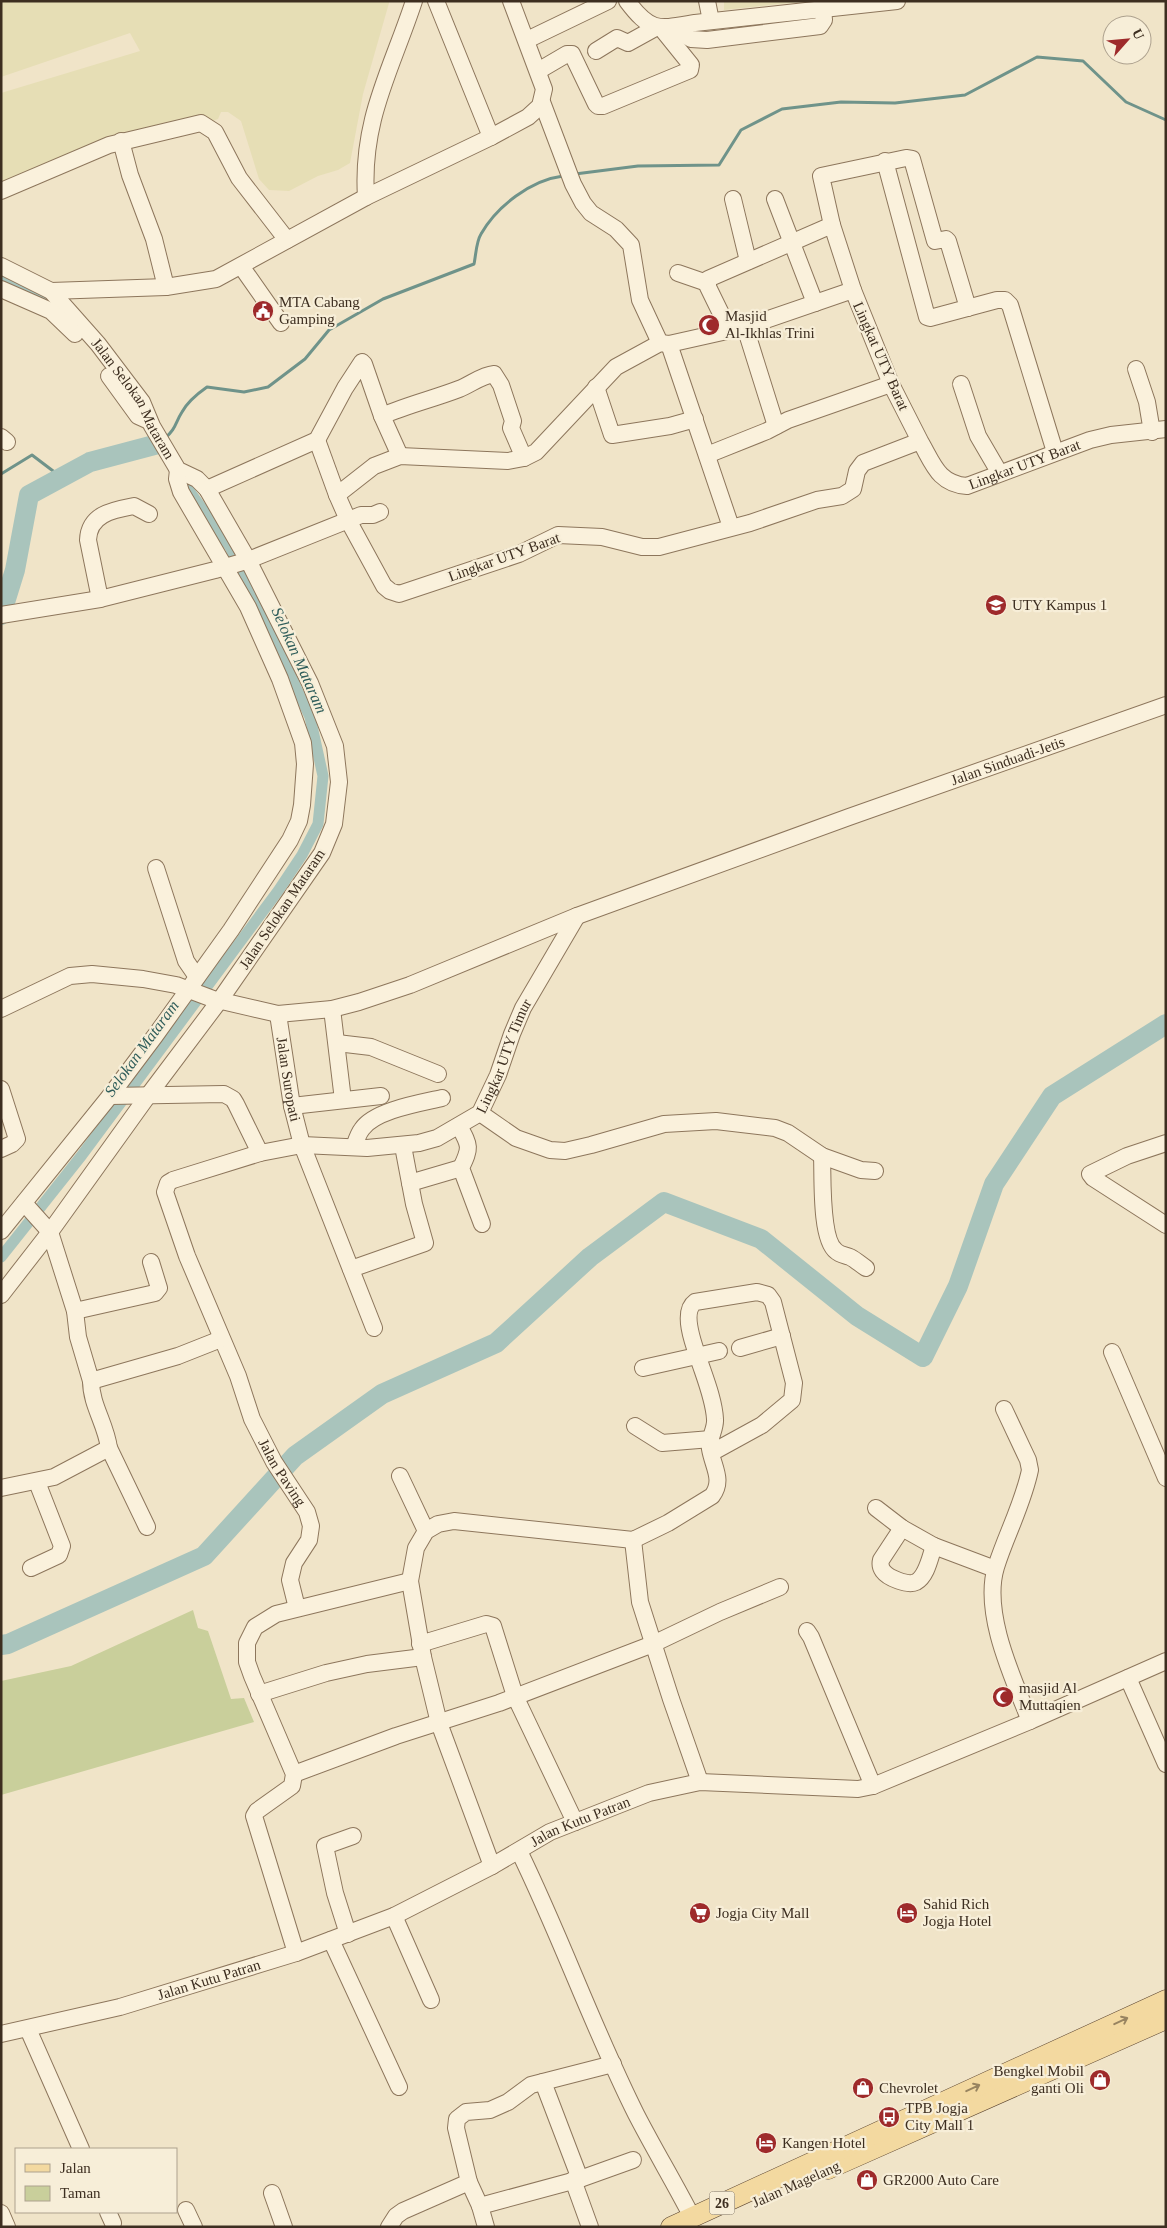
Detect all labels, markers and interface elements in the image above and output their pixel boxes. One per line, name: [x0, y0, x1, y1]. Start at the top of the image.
north arrow: [1102, 15, 1152, 65]
text: U: [1129, 26, 1147, 42]
place label: MTA Cabang Gamping: [279, 294, 360, 327]
public building icon: MTA Cabang Gamping: [251, 299, 275, 323]
street label: Lingkat UTY Barat: [850, 299, 912, 413]
place label: Masjid Al-Ikhlas Trini: [725, 308, 815, 341]
mosque icon: Masjid Al-Ikhlas Trini: [697, 313, 721, 337]
street label: Jalan Selokan Mataram: [89, 335, 178, 462]
street label: Lingkar UTY Barat: [966, 436, 1083, 493]
street label: Lingkar UTY Barat: [446, 529, 563, 585]
school or university icon: UTY Kampus 1: [984, 593, 1008, 617]
place label: UTY Kampus 1: [1012, 597, 1107, 613]
water label: Selokan Mataram: [269, 605, 331, 716]
street label: Jalan Sinduadi-Jetis: [949, 733, 1067, 788]
street label: Jalan Selokan Mataram: [236, 846, 328, 972]
street label: Lingkar UTY Timur: [473, 996, 535, 1116]
water label: Selokan Mataram: [101, 997, 182, 1099]
street label: Jalan Suropati: [274, 1036, 304, 1123]
street label: Jalan Paving: [255, 1436, 309, 1510]
place label: masjid Al Muttaqien: [1019, 1680, 1081, 1713]
mosque icon: masjid Al Muttaqien: [991, 1685, 1015, 1709]
street label: Jalan Kutu Patran: [527, 1793, 633, 1850]
place label: Sahid Rich Jogja Hotel: [923, 1896, 992, 1929]
supermarket icon: Jogja City Mall: [688, 1901, 712, 1925]
hotel icon: Sahid Rich Jogja Hotel: [895, 1901, 919, 1925]
place label: Jogja City Mall: [716, 1905, 809, 1921]
street label: Jalan Kutu Patran: [156, 1956, 263, 2003]
one-way arrow: [1113, 2015, 1128, 2025]
place label: Bengkel Mobil ganti Oli: [994, 2063, 1084, 2096]
shop icon: Bengkel Mobil ganti Oli: [1088, 2068, 1112, 2092]
shop icon: Chevrolet: [851, 2076, 875, 2100]
place label: Chevrolet: [879, 2080, 939, 2096]
one-way arrow: [965, 2083, 980, 2093]
place label: TPB Jogja City Mall 1: [905, 2100, 974, 2133]
bus stop icon: TPB Jogja City Mall 1: [877, 2105, 901, 2129]
hotel icon: Kangen Hotel: [754, 2131, 778, 2155]
place label: Kangen Hotel: [782, 2135, 866, 2151]
legend: [15, 2148, 178, 2213]
street label: Jalan Magelang: [750, 2157, 843, 2211]
text: Jalan: [60, 2160, 91, 2176]
shop icon: GR2000 Auto Care: [855, 2168, 879, 2192]
place label: GR2000 Auto Care: [883, 2172, 999, 2188]
text: Taman: [60, 2185, 101, 2201]
road number: 26: [710, 2192, 734, 2214]

